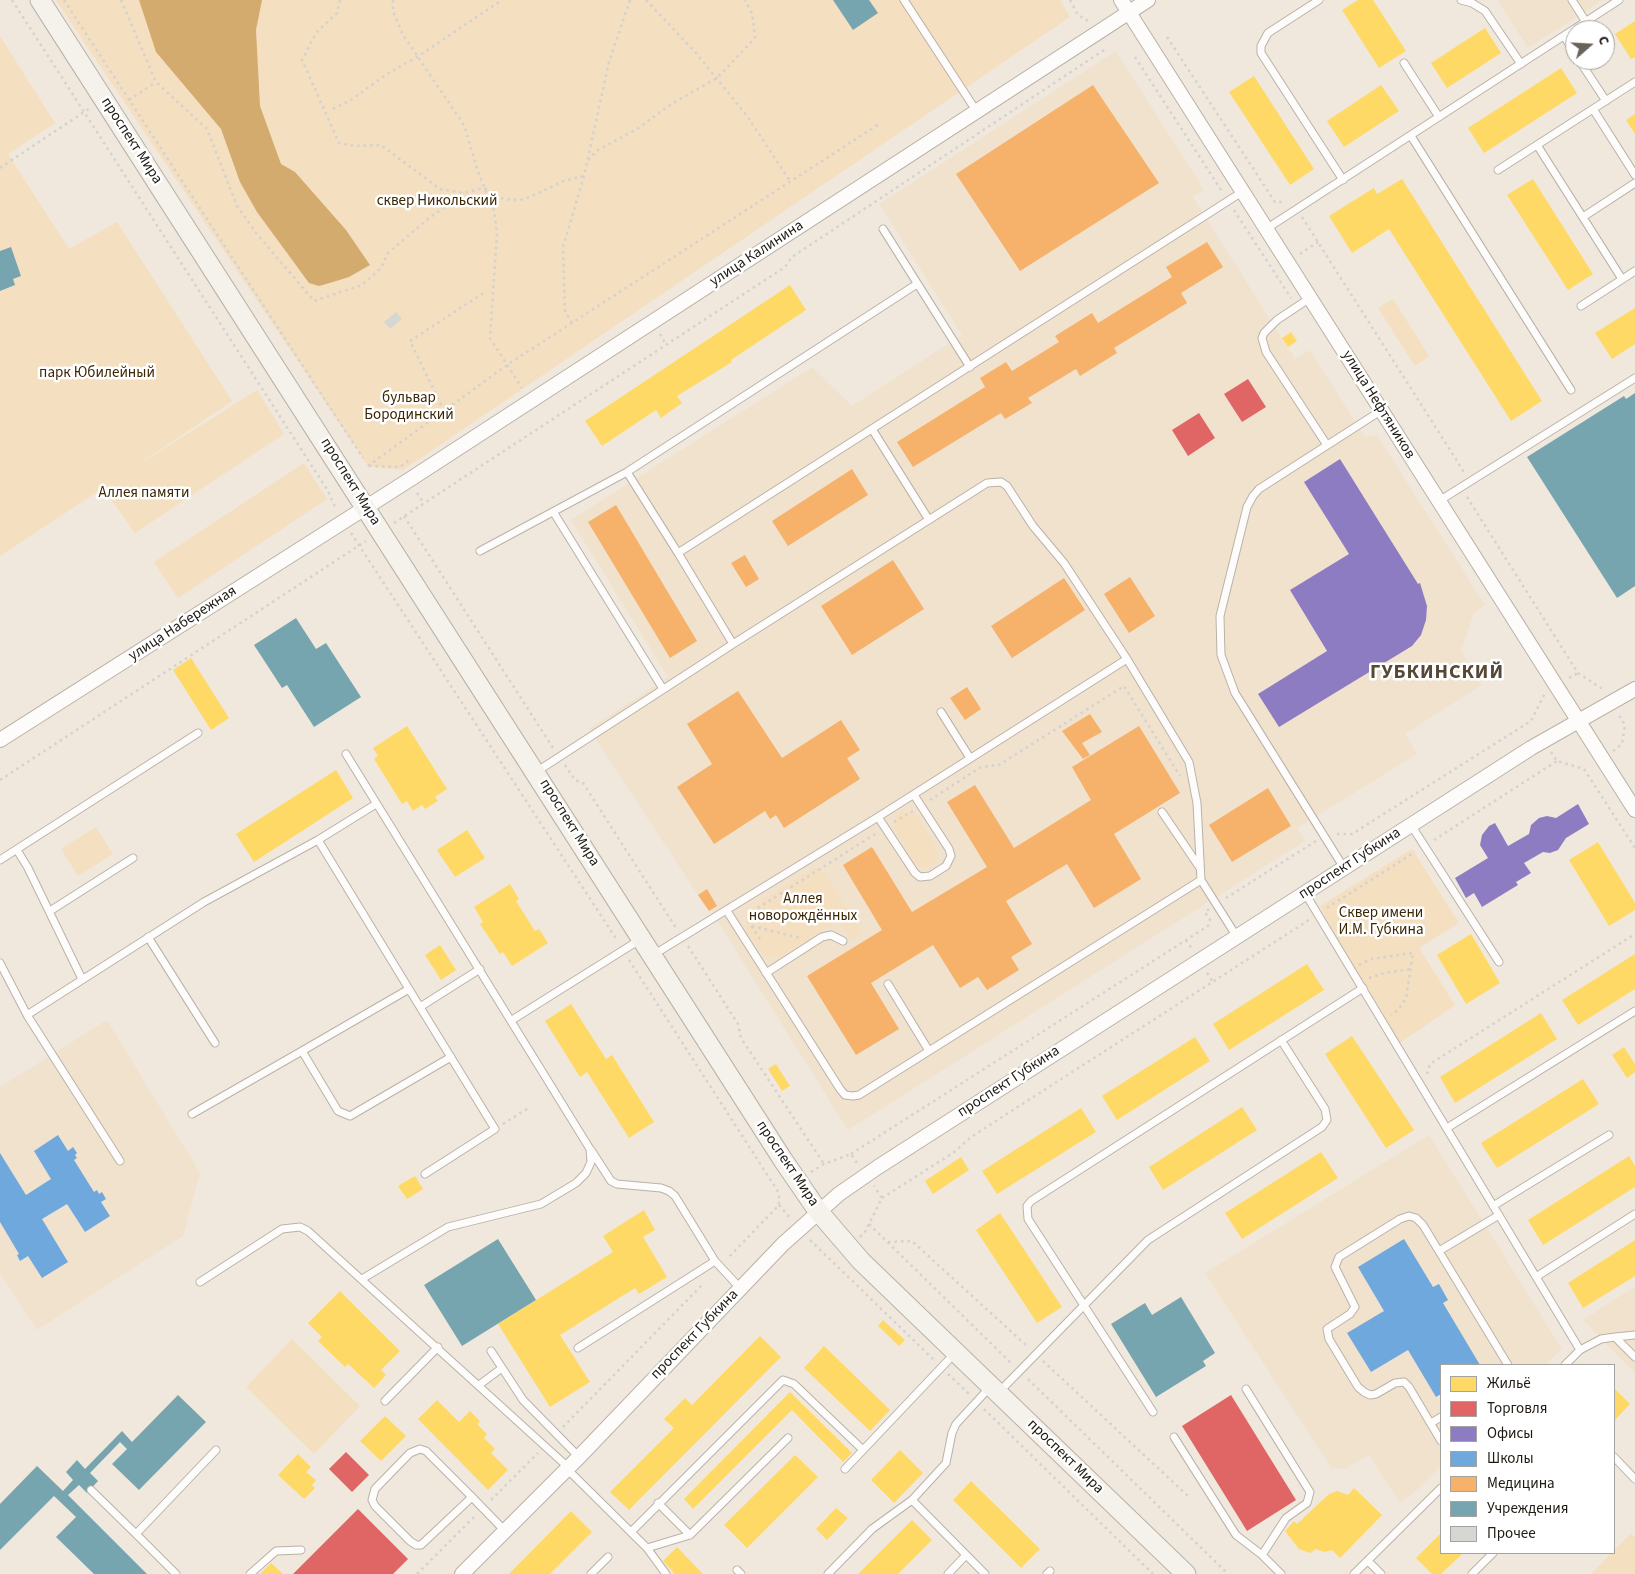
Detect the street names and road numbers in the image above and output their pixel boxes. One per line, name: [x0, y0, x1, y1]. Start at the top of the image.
street label: проспект Мира: [96, 94, 166, 188]
street label: улица Калинина: [707, 217, 807, 291]
street label: улица Нефтяников: [1337, 348, 1419, 462]
street label: проспект Мира: [316, 435, 384, 529]
street label: улица Набережная: [126, 582, 240, 666]
street label: проспект Мира: [535, 776, 603, 870]
street label: проспект Губкина: [1296, 824, 1404, 904]
street label: проспект Губкина: [955, 1042, 1063, 1122]
street label: проспект Мира: [752, 1118, 822, 1210]
street label: проспект Губкина: [647, 1286, 743, 1384]
street label: проспект Мира: [1023, 1416, 1107, 1498]

